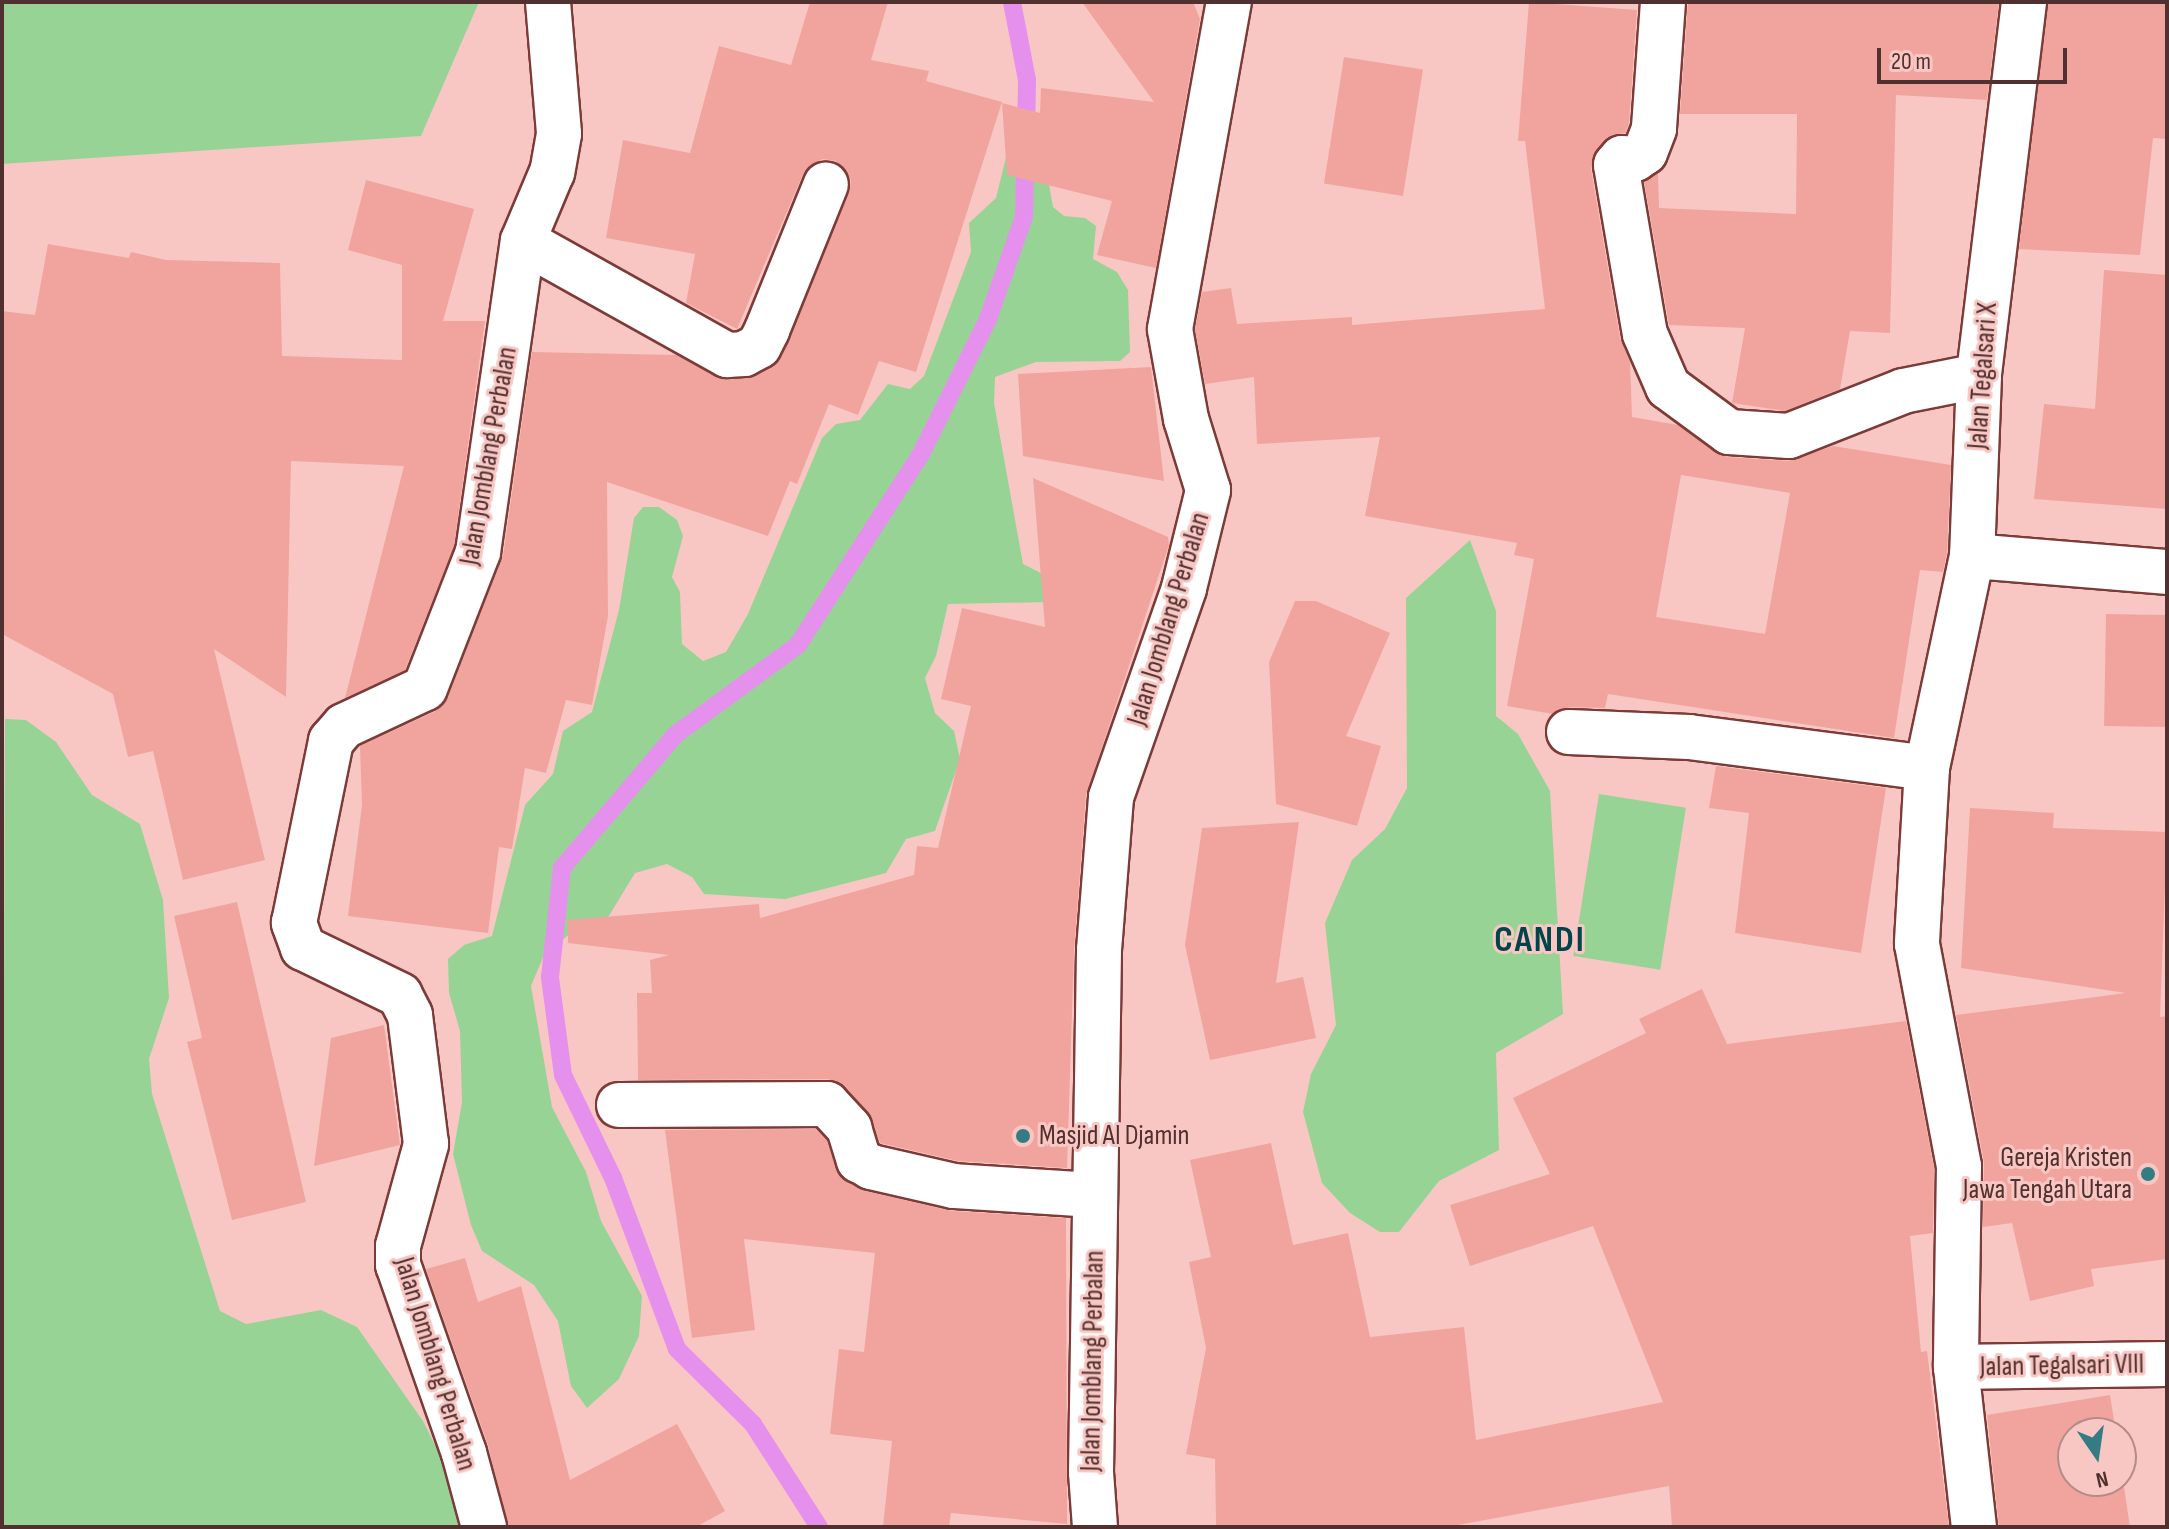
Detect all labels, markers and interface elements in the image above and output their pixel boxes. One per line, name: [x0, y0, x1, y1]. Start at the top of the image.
scale bar: [1881, 32, 2071, 82]
text: 20 m: [1891, 47, 1931, 76]
street label: Jalan Tegalsari X: [1961, 302, 2005, 450]
street label: Jalan Jomblang Perbalan: [453, 344, 525, 568]
street label: Jalan Jomblang Perbalan: [1121, 508, 1217, 730]
district label: CANDI: [1494, 919, 1586, 963]
place label: Masjid Al Djamin: [1039, 1119, 1190, 1153]
marker: Masjid Al Djamin: [1014, 1127, 1032, 1145]
place label: Gereja Kristen Jawa Tengah Utara: [1963, 1141, 2132, 1207]
marker: Gereja Kristen Jawa Tengah Utara: [2139, 1165, 2157, 1183]
street label: Jalan Jomblang Perbalan: [1074, 1250, 1112, 1472]
street label: Jalan Jomblang Perbalan: [387, 1253, 483, 1475]
street label: Jalan Tegalsari VIII: [1979, 1348, 2145, 1384]
north arrow: [2057, 1417, 2137, 1497]
text: N: [2093, 1464, 2111, 1493]

